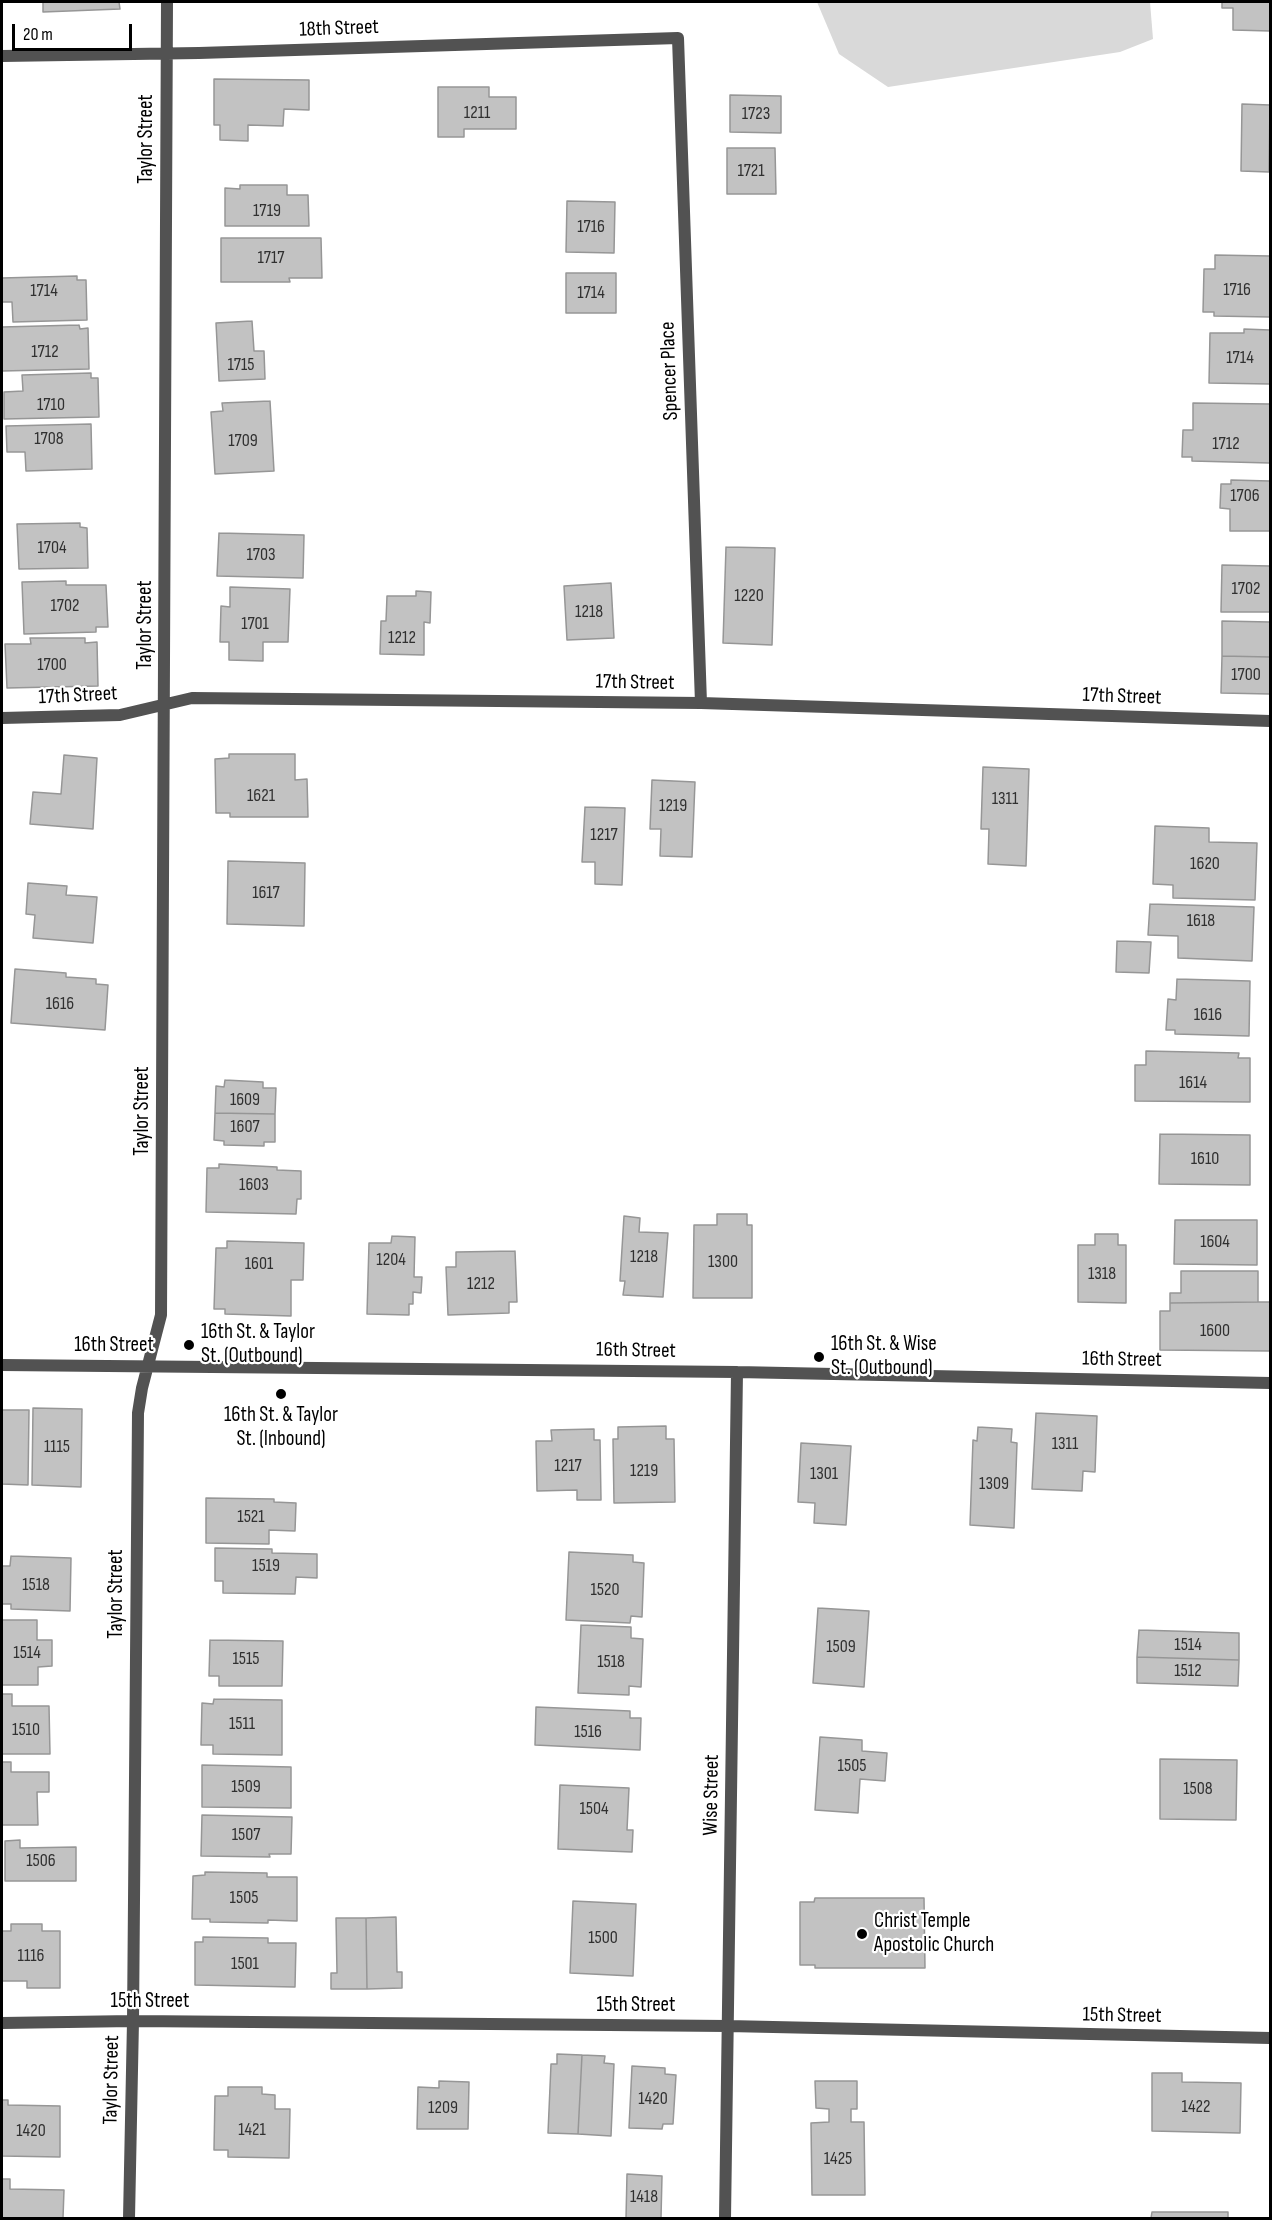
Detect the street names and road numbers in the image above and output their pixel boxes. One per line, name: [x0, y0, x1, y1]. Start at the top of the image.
street label: 18th Street: [299, 15, 379, 43]
street label: Taylor Street: [134, 94, 160, 184]
street label: Spencer Place: [656, 321, 684, 421]
street label: Taylor Street: [133, 580, 159, 670]
street label: 17th Street: [595, 670, 675, 696]
street label: 17th Street: [38, 681, 118, 711]
street label: 17th Street: [1082, 683, 1162, 711]
street label: Taylor Street: [130, 1066, 156, 1156]
street label: 16th Street: [74, 1333, 154, 1359]
street label: 16th Street: [596, 1338, 676, 1364]
street label: 16th Street: [1082, 1347, 1162, 1373]
street label: Taylor Street: [104, 1549, 130, 1639]
street label: Wise Street: [699, 1754, 725, 1836]
street label: 15th Street: [111, 1989, 189, 2015]
street label: 15th Street: [597, 1993, 675, 2019]
street label: 15th Street: [1082, 2003, 1162, 2029]
street label: Taylor Street: [99, 2035, 125, 2125]

